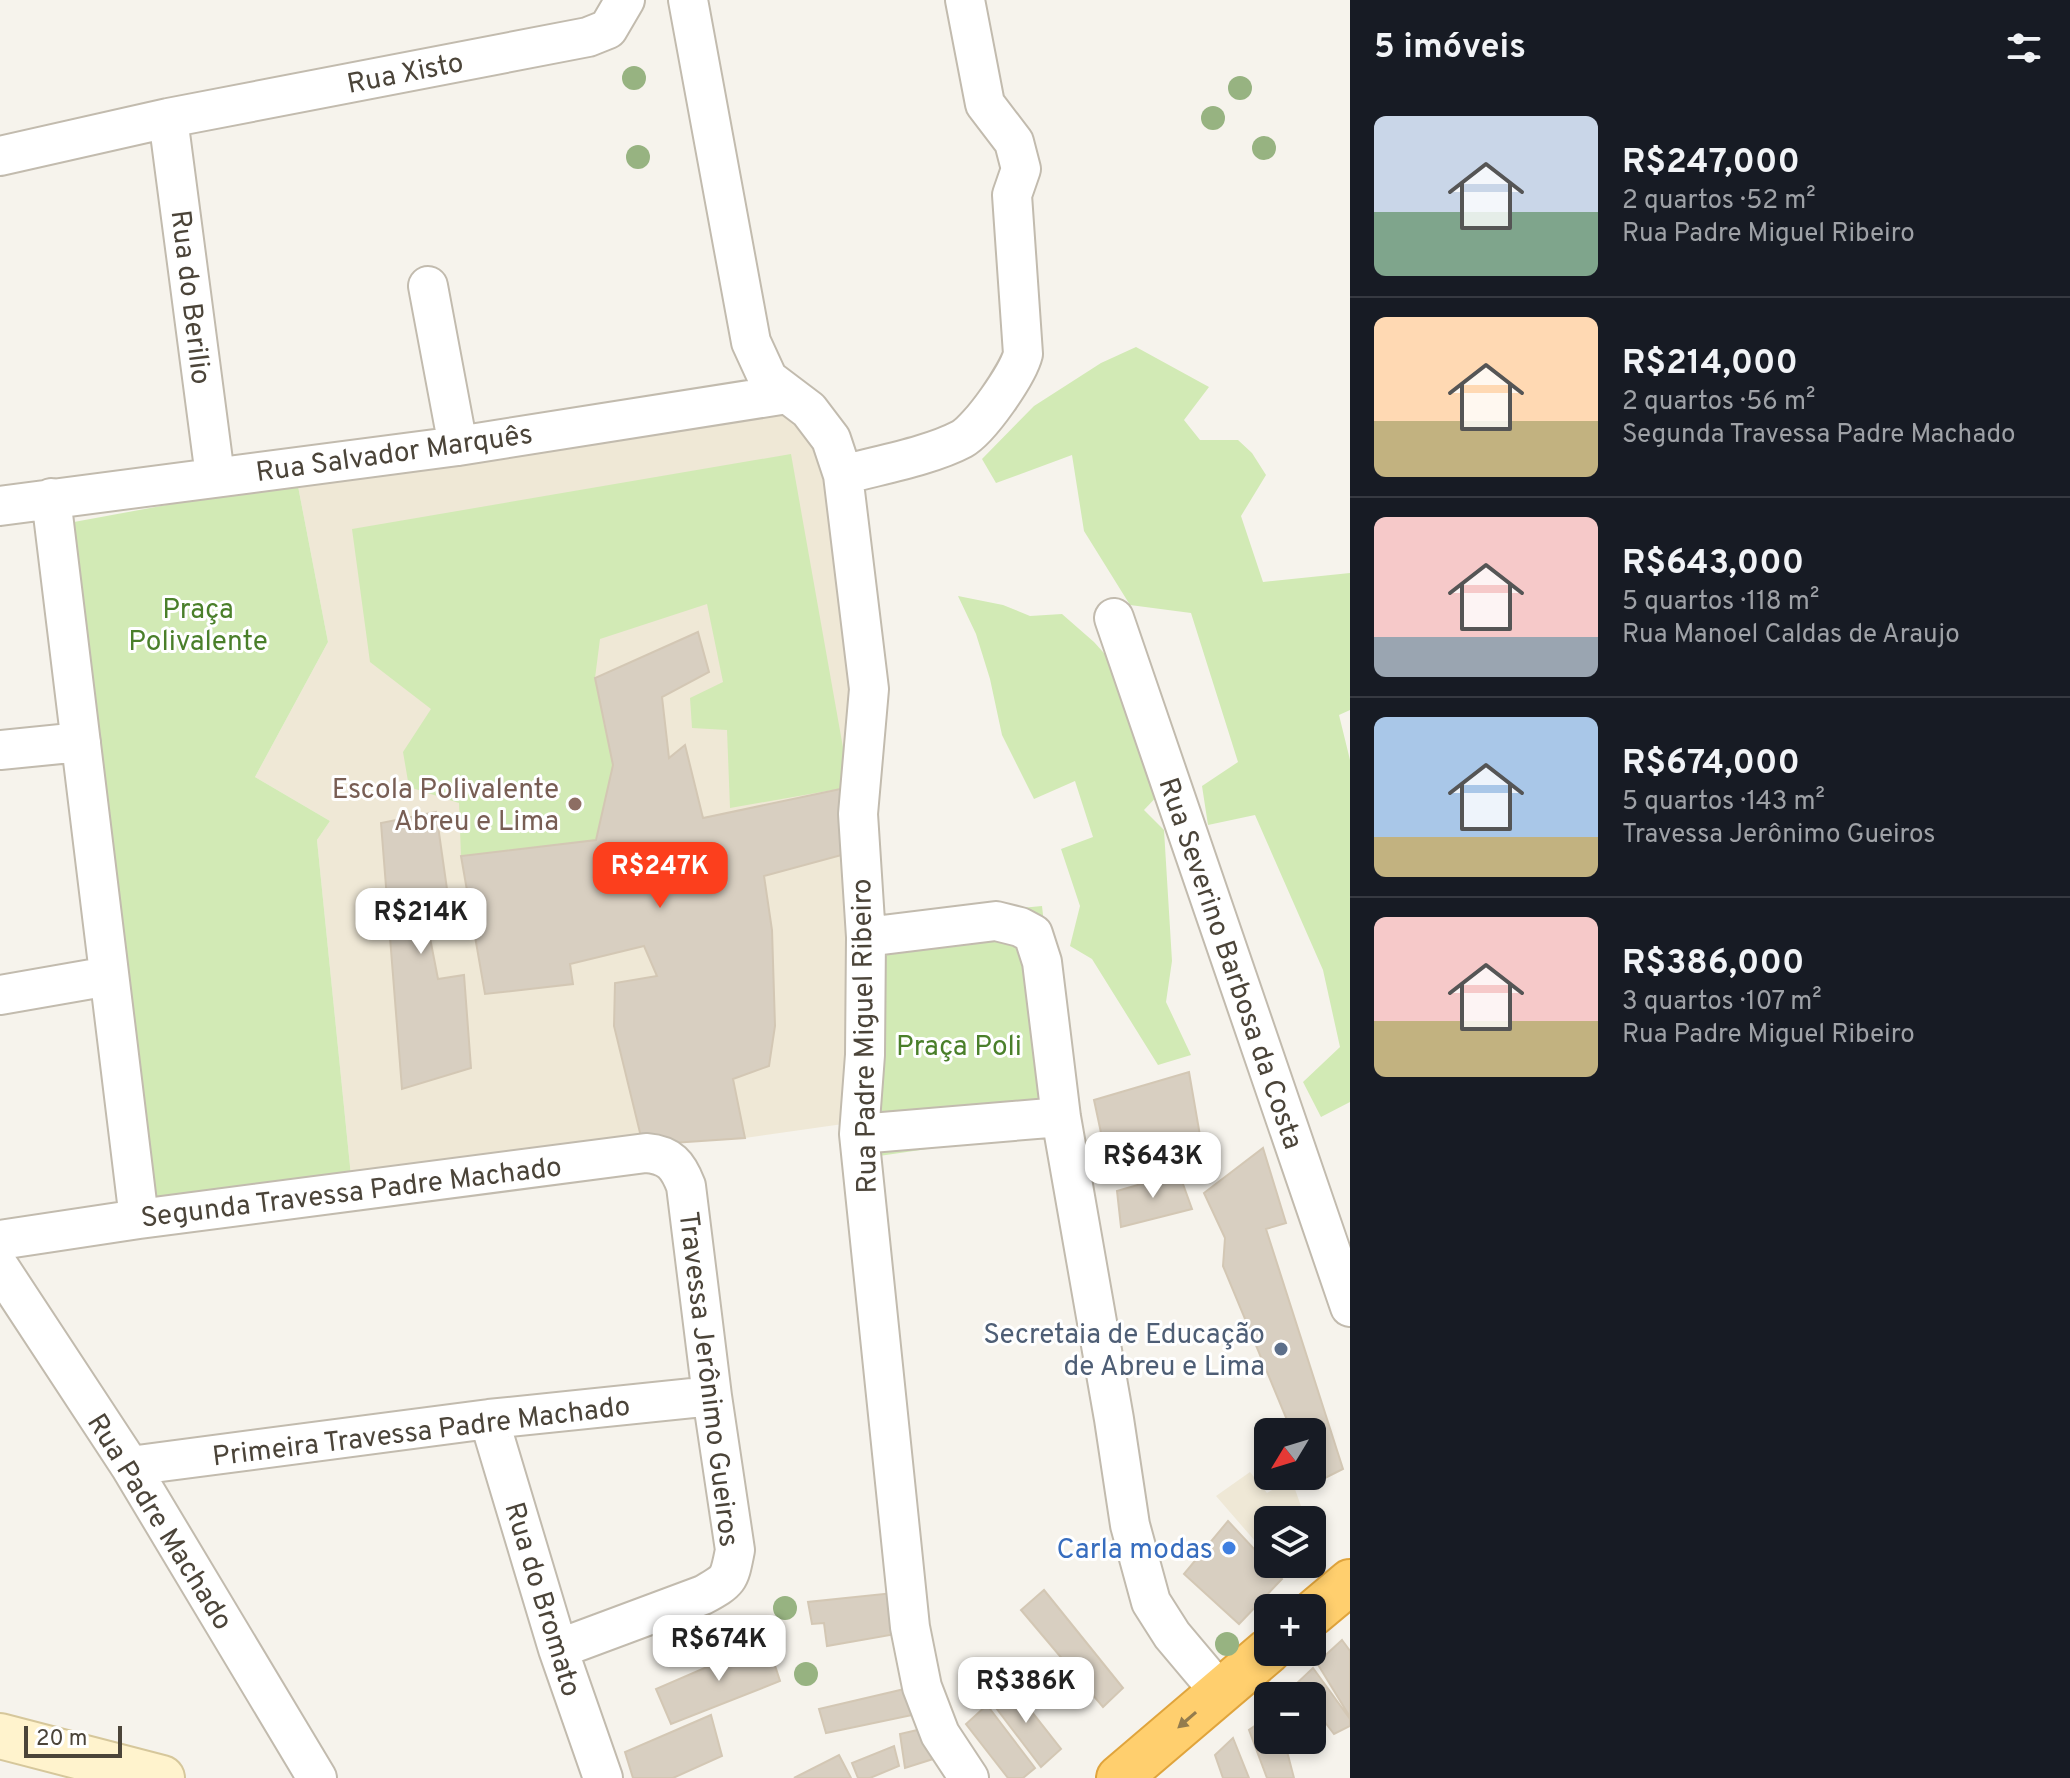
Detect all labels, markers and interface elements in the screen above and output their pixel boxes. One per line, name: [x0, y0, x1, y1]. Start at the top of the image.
icon: filters: [2002, 26, 2046, 70]
text: 5 imóveis: [1374, 27, 1526, 70]
street label: Rua Xisto: [344, 46, 467, 104]
text: R$247,000: [1622, 142, 1800, 185]
icon: home: [1438, 148, 1534, 244]
text: 2 quartos · 52 m²: [1622, 185, 1816, 218]
street label: Rua do Berilio: [160, 208, 218, 387]
text: Rua Padre Miguel Ribeiro: [1622, 218, 1915, 251]
text: R$214,000: [1622, 343, 1798, 386]
icon: home: [1438, 349, 1534, 445]
text: 2 quartos · 56 m²: [1622, 386, 1815, 419]
street label: Rua Salvador Marquês: [254, 418, 535, 492]
text: Segunda Travessa Padre Machado: [1622, 419, 2016, 452]
text: R$643,000: [1622, 543, 1804, 586]
icon: home: [1438, 549, 1534, 645]
text: 5 quartos · 118 m²: [1622, 586, 1819, 619]
park label: Praça Polivalente: [128, 593, 268, 661]
text: Rua Manoel Caldas de Araujo: [1622, 619, 1960, 652]
text: R$674,000: [1622, 743, 1800, 786]
icon: home: [1438, 749, 1534, 845]
place label: Escola Polivalente Abreu e Lima: [332, 773, 559, 841]
street label: Rua Severino Barbosa da Costa: [1149, 773, 1310, 1155]
text: 5 quartos · 143 m²: [1622, 786, 1825, 819]
marker: Escola Polivalente Abreu e Lima: [566, 795, 584, 813]
text: Travessa Jerônimo Gueiros: [1622, 819, 1935, 852]
pin: R$247K: [595, 842, 725, 910]
text: R$247K: [611, 851, 709, 884]
street label: Rua Padre Miguel Ribeiro: [845, 878, 887, 1194]
pin: R$214K: [356, 888, 486, 956]
text: R$214K: [373, 897, 469, 930]
text: R$386,000: [1622, 943, 1804, 986]
icon: home: [1438, 949, 1534, 1045]
text: 3 quartos · 107 m²: [1622, 986, 1822, 1019]
text: Rua Padre Miguel Ribeiro: [1622, 1019, 1915, 1052]
park label: Praça Poli: [896, 1030, 1022, 1066]
pin: R$643K: [1088, 1132, 1218, 1200]
text: R$643K: [1103, 1141, 1203, 1174]
street label: Segunda Travessa Padre Machado: [139, 1150, 564, 1238]
street label: Travessa Jerônimo Gueiros: [669, 1210, 745, 1549]
place label: Secretaia de Educação de Abreu e Lima: [983, 1318, 1265, 1386]
marker: Secretaia de Educação de Abreu e Lima: [1272, 1340, 1290, 1358]
street label: Primeira Travessa Padre Machado: [210, 1389, 632, 1476]
street label: Rua Padre Machado: [77, 1408, 240, 1637]
north arrow: [1254, 1418, 1326, 1490]
map controls: [1254, 1418, 1326, 1754]
street label: Rua do Bromato: [494, 1498, 588, 1702]
button: layers: [1254, 1506, 1326, 1578]
place label: Carla modas: [1057, 1533, 1213, 1569]
marker: Carla modas: [1220, 1539, 1238, 1557]
button: +: [1254, 1594, 1326, 1666]
pin: R$674K: [654, 1615, 784, 1683]
text: R$674K: [671, 1624, 767, 1657]
pin: R$386K: [961, 1657, 1091, 1725]
text: R$386K: [976, 1666, 1076, 1699]
button: −: [1254, 1682, 1326, 1754]
one-way arrow: [1178, 1711, 1198, 1728]
scale bar: [24, 1722, 122, 1758]
text: 20 m: [36, 1726, 87, 1753]

